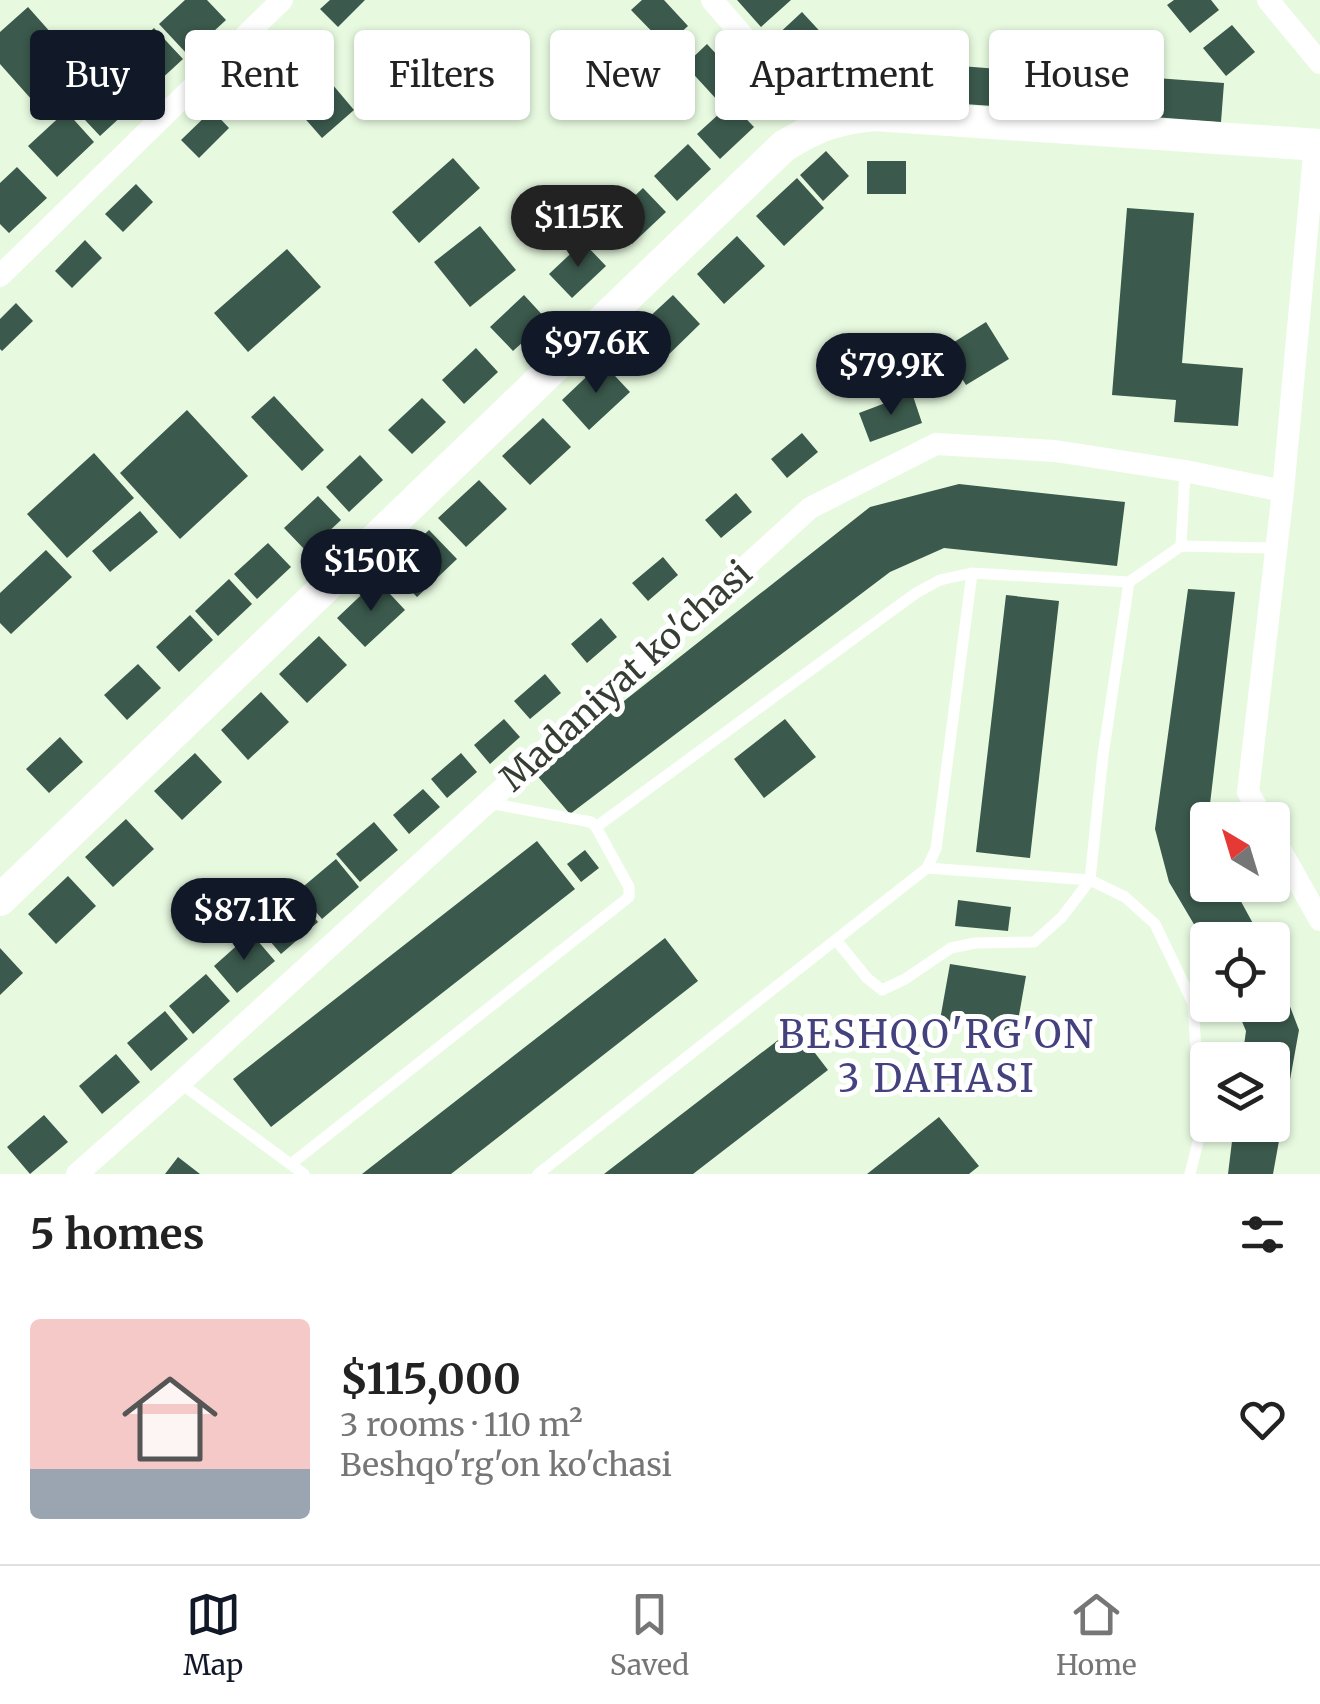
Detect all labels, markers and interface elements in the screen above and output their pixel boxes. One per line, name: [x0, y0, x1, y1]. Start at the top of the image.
chip: Buy: [30, 30, 165, 120]
chip: Rent: [185, 30, 334, 120]
chip: Filters: [354, 30, 530, 120]
chip: New: [550, 30, 695, 120]
chip: Apartment: [715, 30, 969, 120]
chip: House: [989, 30, 1164, 120]
pin: $115K: [508, 185, 648, 270]
text: $115K: [533, 197, 623, 237]
pin: $97.6K: [515, 311, 677, 396]
text: $97.6K: [543, 323, 649, 363]
pin: $79.9K: [810, 333, 972, 418]
text: $79.9K: [838, 345, 944, 385]
pin: $150K: [301, 529, 441, 614]
text: $150K: [323, 541, 419, 581]
street label: Madaniyat ko'chasi: [491, 551, 761, 801]
north arrow: [1190, 802, 1290, 902]
map controls: [1190, 802, 1290, 1142]
pin: $87.1K: [163, 878, 325, 963]
text: $87.1K: [193, 890, 295, 930]
button: locate: [1190, 922, 1290, 1022]
district label: BESHQO'RG'ON 3 DAHASI: [779, 1011, 1095, 1102]
button: layers: [1190, 1042, 1290, 1142]
icon: filters: [1235, 1207, 1290, 1262]
text: 5 homes: [30, 1208, 204, 1260]
text: $115,000: [340, 1353, 521, 1405]
icon: home: [110, 1359, 230, 1479]
icon: heart: [1235, 1392, 1290, 1447]
text: 3 rooms · 110 m²: [340, 1405, 583, 1445]
text: Beshqo'rg'on ko'chasi: [340, 1445, 672, 1485]
tab: Map: [183, 1587, 243, 1683]
tab: Saved: [610, 1587, 689, 1683]
tab: Home: [1056, 1587, 1137, 1683]

